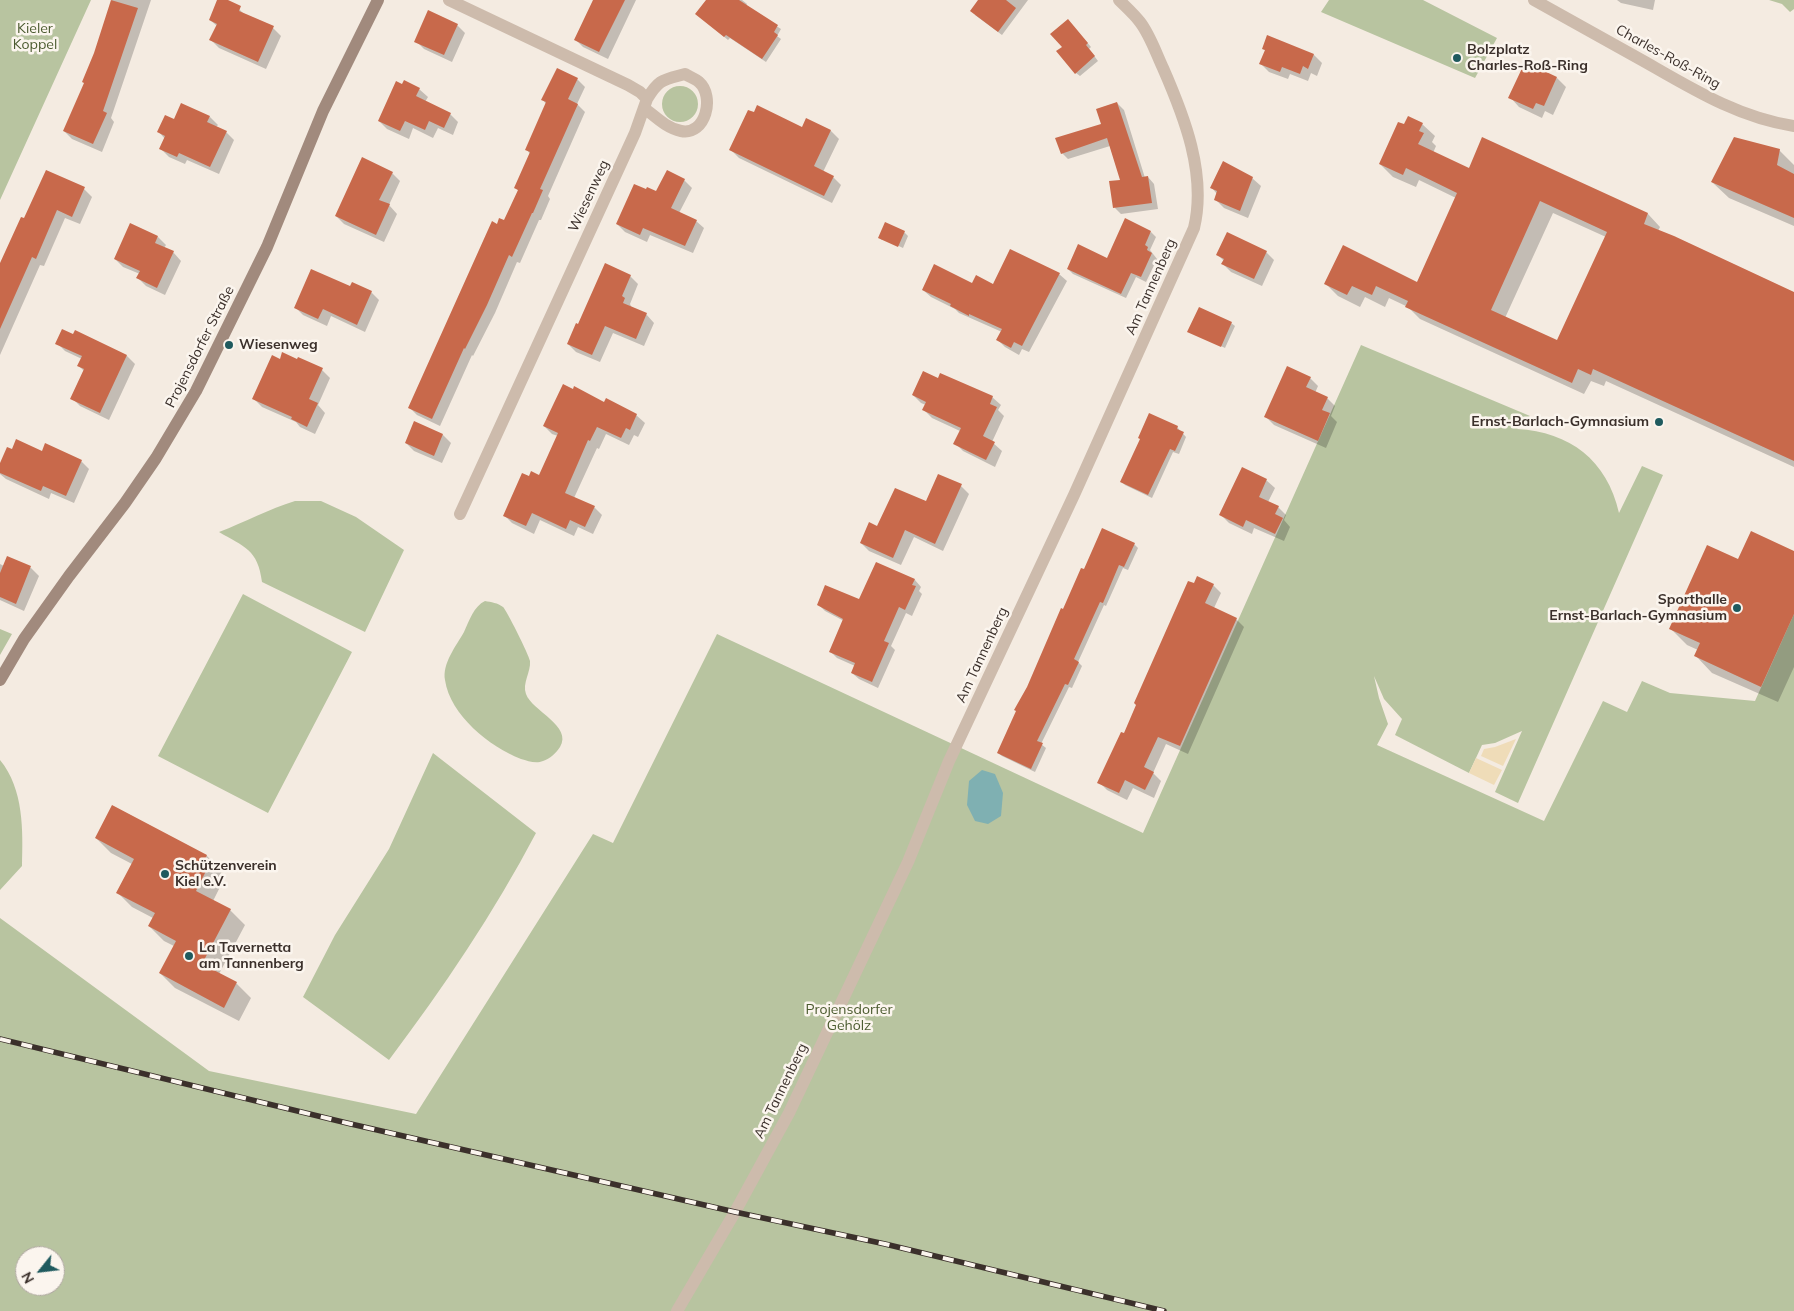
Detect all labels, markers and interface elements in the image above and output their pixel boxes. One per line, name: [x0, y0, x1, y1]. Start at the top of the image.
park label: Kieler Koppel: [13, 21, 57, 54]
street label: Charles-Roß-Ring: [1613, 21, 1723, 93]
place label: Bolzplatz Charles-Roß-Ring: [1467, 42, 1588, 74]
marker: Bolzplatz Charles-Roß-Ring: [1451, 52, 1463, 64]
street label: Wiesenweg: [565, 157, 613, 235]
street label: Am Tannenberg: [1122, 236, 1180, 338]
street label: Projensdorfer Straße: [162, 283, 238, 411]
place label: Wiesenweg: [239, 337, 318, 353]
marker: Wiesenweg: [223, 339, 235, 351]
place label: Ernst-Barlach-Gymnasium: [1471, 414, 1649, 430]
marker: Ernst-Barlach-Gymnasium: [1653, 416, 1665, 428]
place label: Sporthalle Ernst-Barlach-Gymnasium: [1549, 592, 1727, 624]
marker: Sporthalle Ernst-Barlach-Gymnasium: [1731, 602, 1743, 614]
street label: Am Tannenberg: [952, 604, 1012, 706]
place label: Schützenverein Kiel e.V.: [175, 858, 277, 890]
marker: Schützenverein Kiel e.V.: [159, 868, 171, 880]
place label: La Tavernetta am Tannenberg: [199, 940, 304, 972]
marker: La Tavernetta am Tannenberg: [183, 950, 195, 962]
park label: Projensdorfer Gehölz: [805, 1002, 893, 1034]
street label: Am Tannenberg: [751, 1041, 811, 1141]
north arrow: [15, 1246, 65, 1296]
text: N: [17, 1269, 38, 1287]

